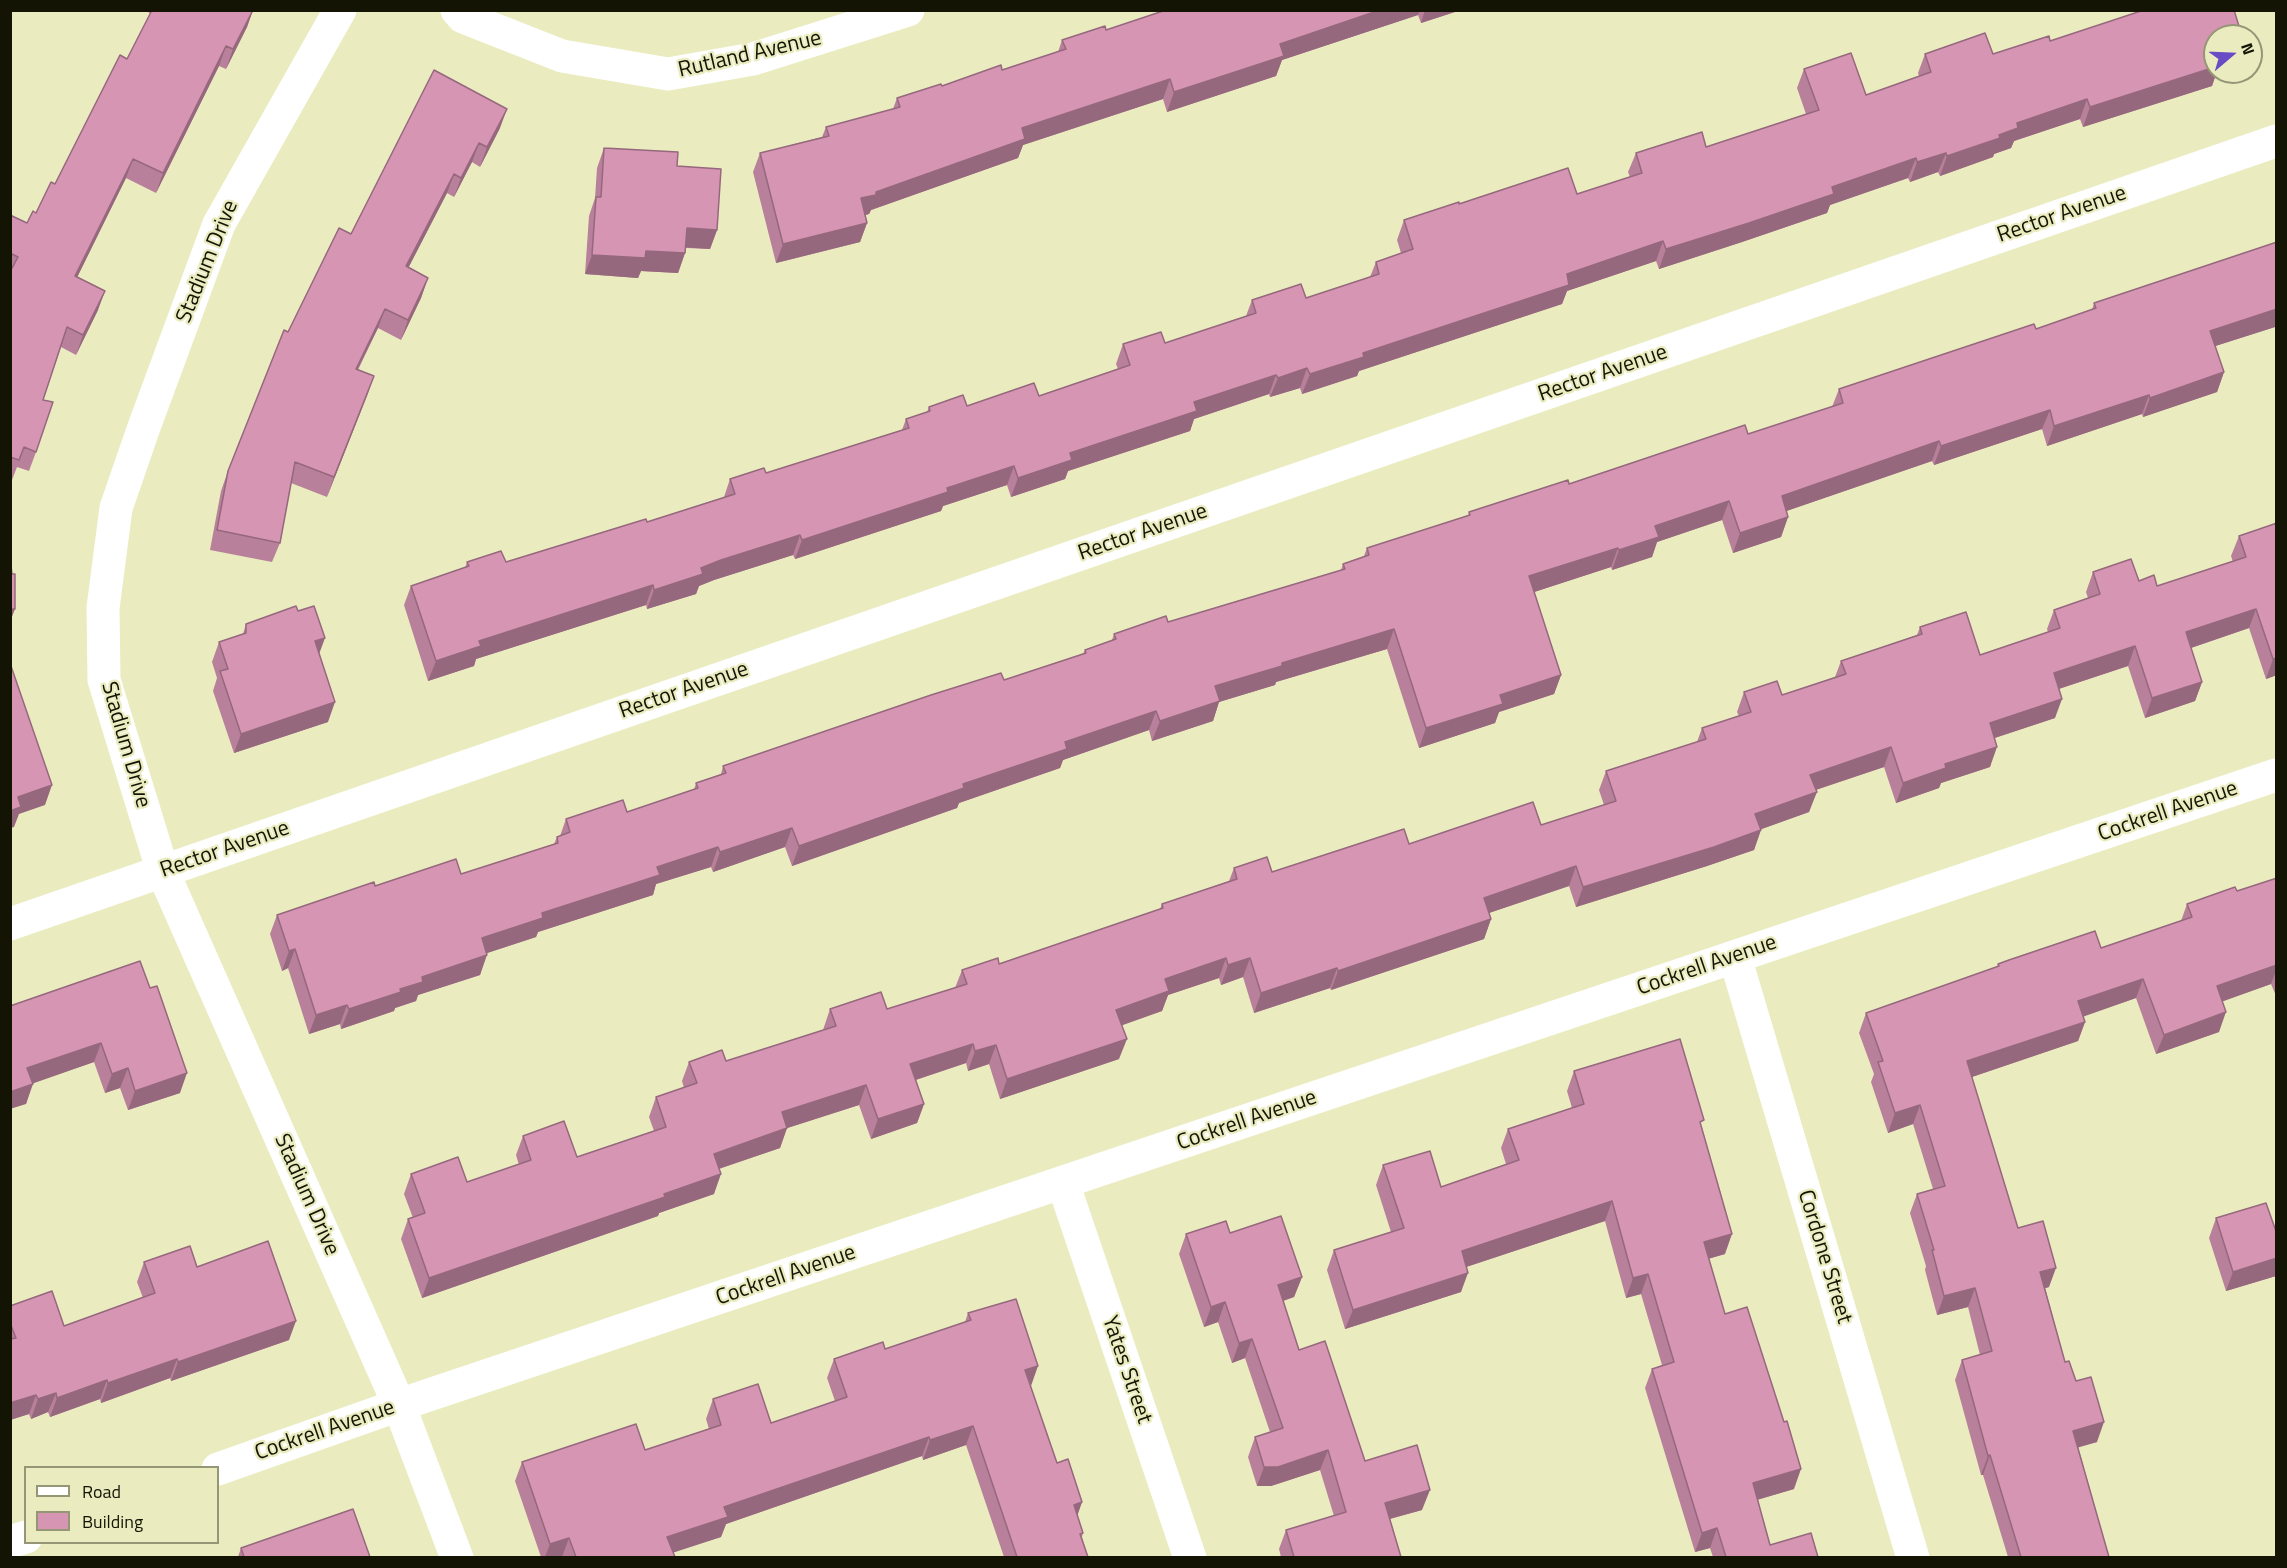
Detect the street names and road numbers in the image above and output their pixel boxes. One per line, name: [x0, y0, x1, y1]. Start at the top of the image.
street label: Rutland Avenue: [676, 26, 824, 84]
street label: Rector Avenue: [1994, 181, 2130, 249]
street label: Stadium Drive: [171, 197, 245, 327]
street label: Rector Avenue: [1535, 340, 1671, 408]
street label: Rector Avenue: [1075, 499, 1211, 567]
street label: Rector Avenue: [616, 657, 752, 725]
street label: Stadium Drive: [94, 679, 156, 811]
street label: Cockrell Avenue: [2095, 776, 2241, 848]
street label: Rector Avenue: [157, 816, 293, 884]
street label: Cockrell Avenue: [1634, 930, 1780, 1002]
street label: Cockrell Avenue: [1174, 1085, 1320, 1157]
street label: Stadium Drive: [268, 1130, 344, 1260]
street label: Cordone Street: [1791, 1187, 1857, 1327]
street label: Cockrell Avenue: [713, 1240, 859, 1312]
street label: Yates Street: [1095, 1313, 1157, 1427]
street label: Cockrell Avenue: [252, 1395, 398, 1467]

